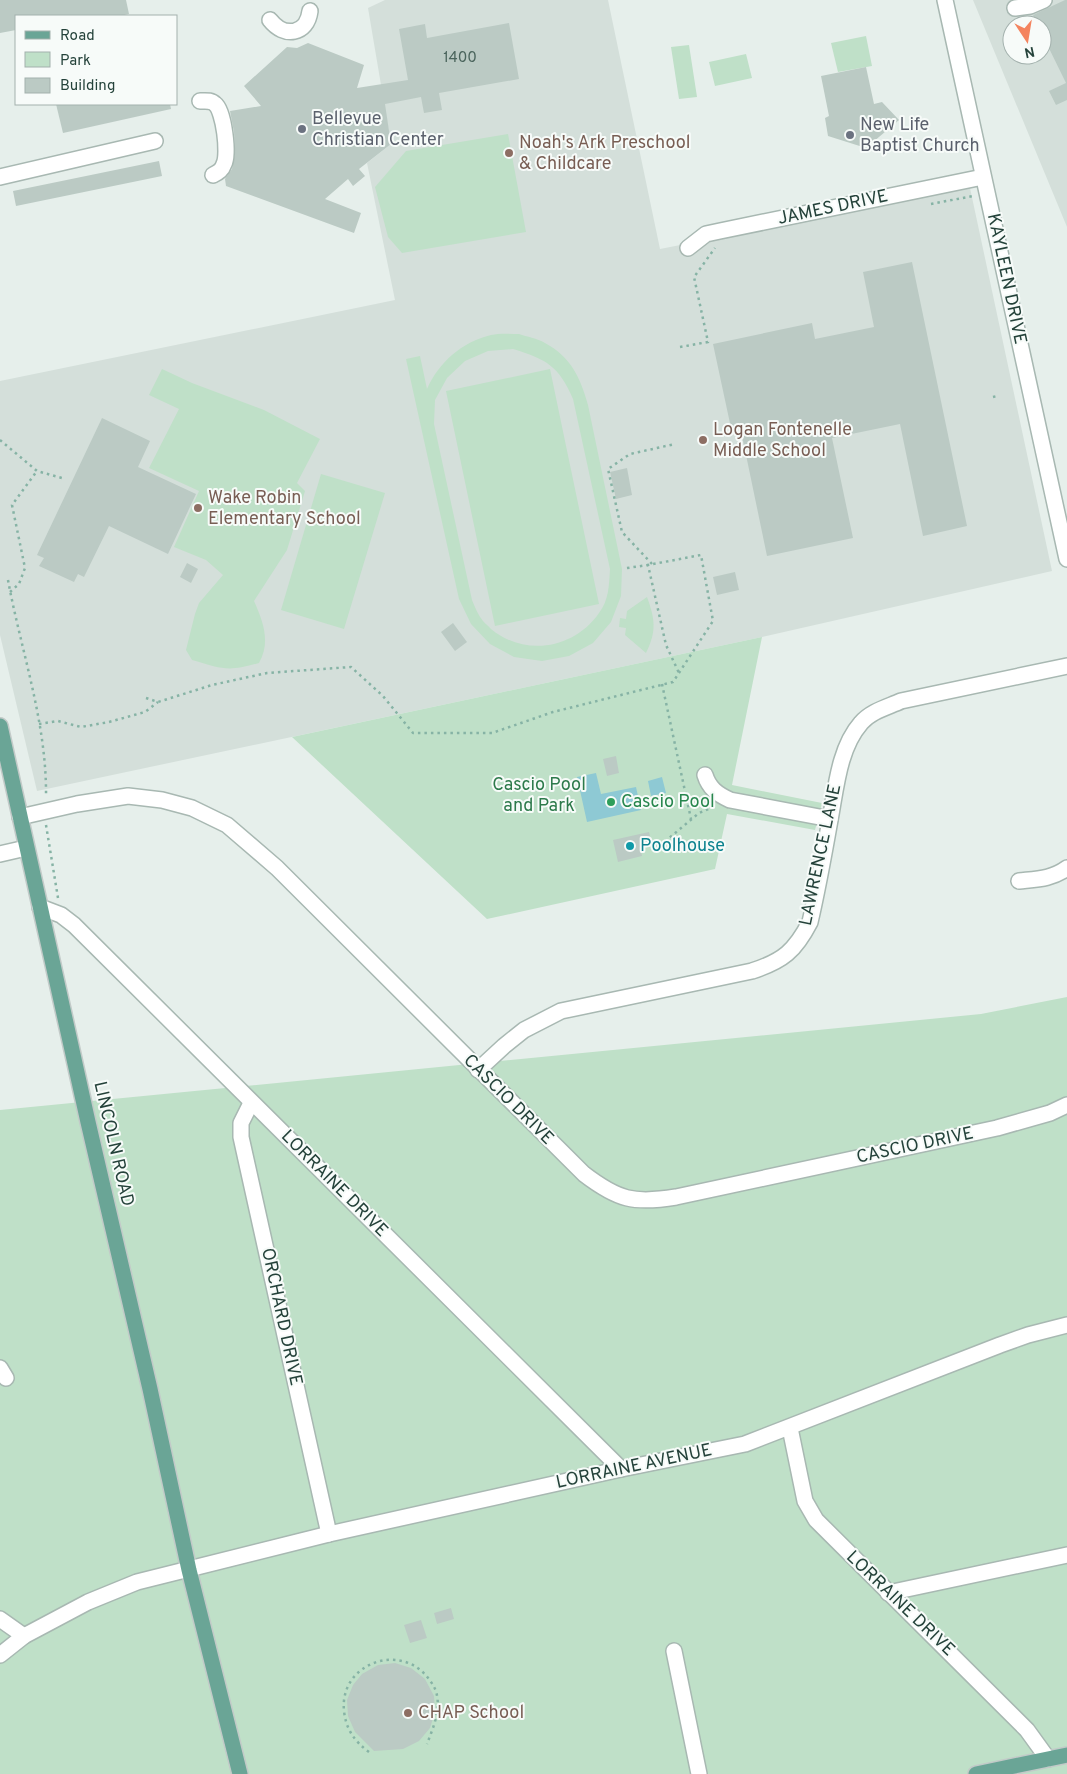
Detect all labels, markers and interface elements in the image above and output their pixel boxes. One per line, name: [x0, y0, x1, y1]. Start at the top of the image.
legend: [15, 15, 178, 105]
north arrow: [1002, 15, 1052, 65]
text: Road: [60, 27, 95, 46]
text: N: [1023, 42, 1036, 61]
house number: 1400: [443, 49, 477, 68]
text: Park: [60, 52, 91, 71]
text: Building: [60, 77, 115, 96]
place label: Bellevue Christian Center: [312, 108, 444, 152]
place label: New Life Baptist Church: [860, 114, 980, 158]
marker: Bellevue Christian Center: [296, 123, 308, 135]
marker: New Life Baptist Church: [844, 129, 856, 141]
place label: Noah's Ark Preschool & Childcare: [519, 132, 691, 176]
marker: Noah's Ark Preschool & Childcare: [503, 147, 515, 159]
street label: JAMES DRIVE: [776, 185, 890, 231]
street label: KAYLEEN DRIVE: [981, 211, 1031, 347]
place label: Logan Fontenelle Middle School: [713, 419, 852, 463]
marker: Logan Fontenelle Middle School: [697, 434, 709, 446]
place label: Wake Robin Elementary School: [208, 487, 361, 531]
marker: Wake Robin Elementary School: [192, 502, 204, 514]
park label: Cascio Pool and Park: [492, 774, 586, 818]
street label: LAWRENCE LANE: [795, 782, 847, 928]
place label: Cascio Pool: [621, 791, 715, 814]
marker: Cascio Pool: [605, 796, 617, 808]
place label: Poolhouse: [640, 835, 725, 858]
marker: Poolhouse: [624, 840, 636, 852]
street label: CASCIO DRIVE: [458, 1050, 558, 1150]
street label: LINCOLN ROAD: [87, 1079, 139, 1209]
street label: CASCIO DRIVE: [854, 1122, 976, 1170]
street label: LORRAINE DRIVE: [275, 1125, 393, 1243]
street label: ORCHARD DRIVE: [255, 1246, 307, 1388]
street label: LORRAINE AVENUE: [554, 1439, 714, 1495]
street label: LORRAINE DRIVE: [841, 1546, 959, 1662]
place label: CHAP School: [418, 1702, 524, 1725]
marker: CHAP School: [402, 1707, 414, 1719]

